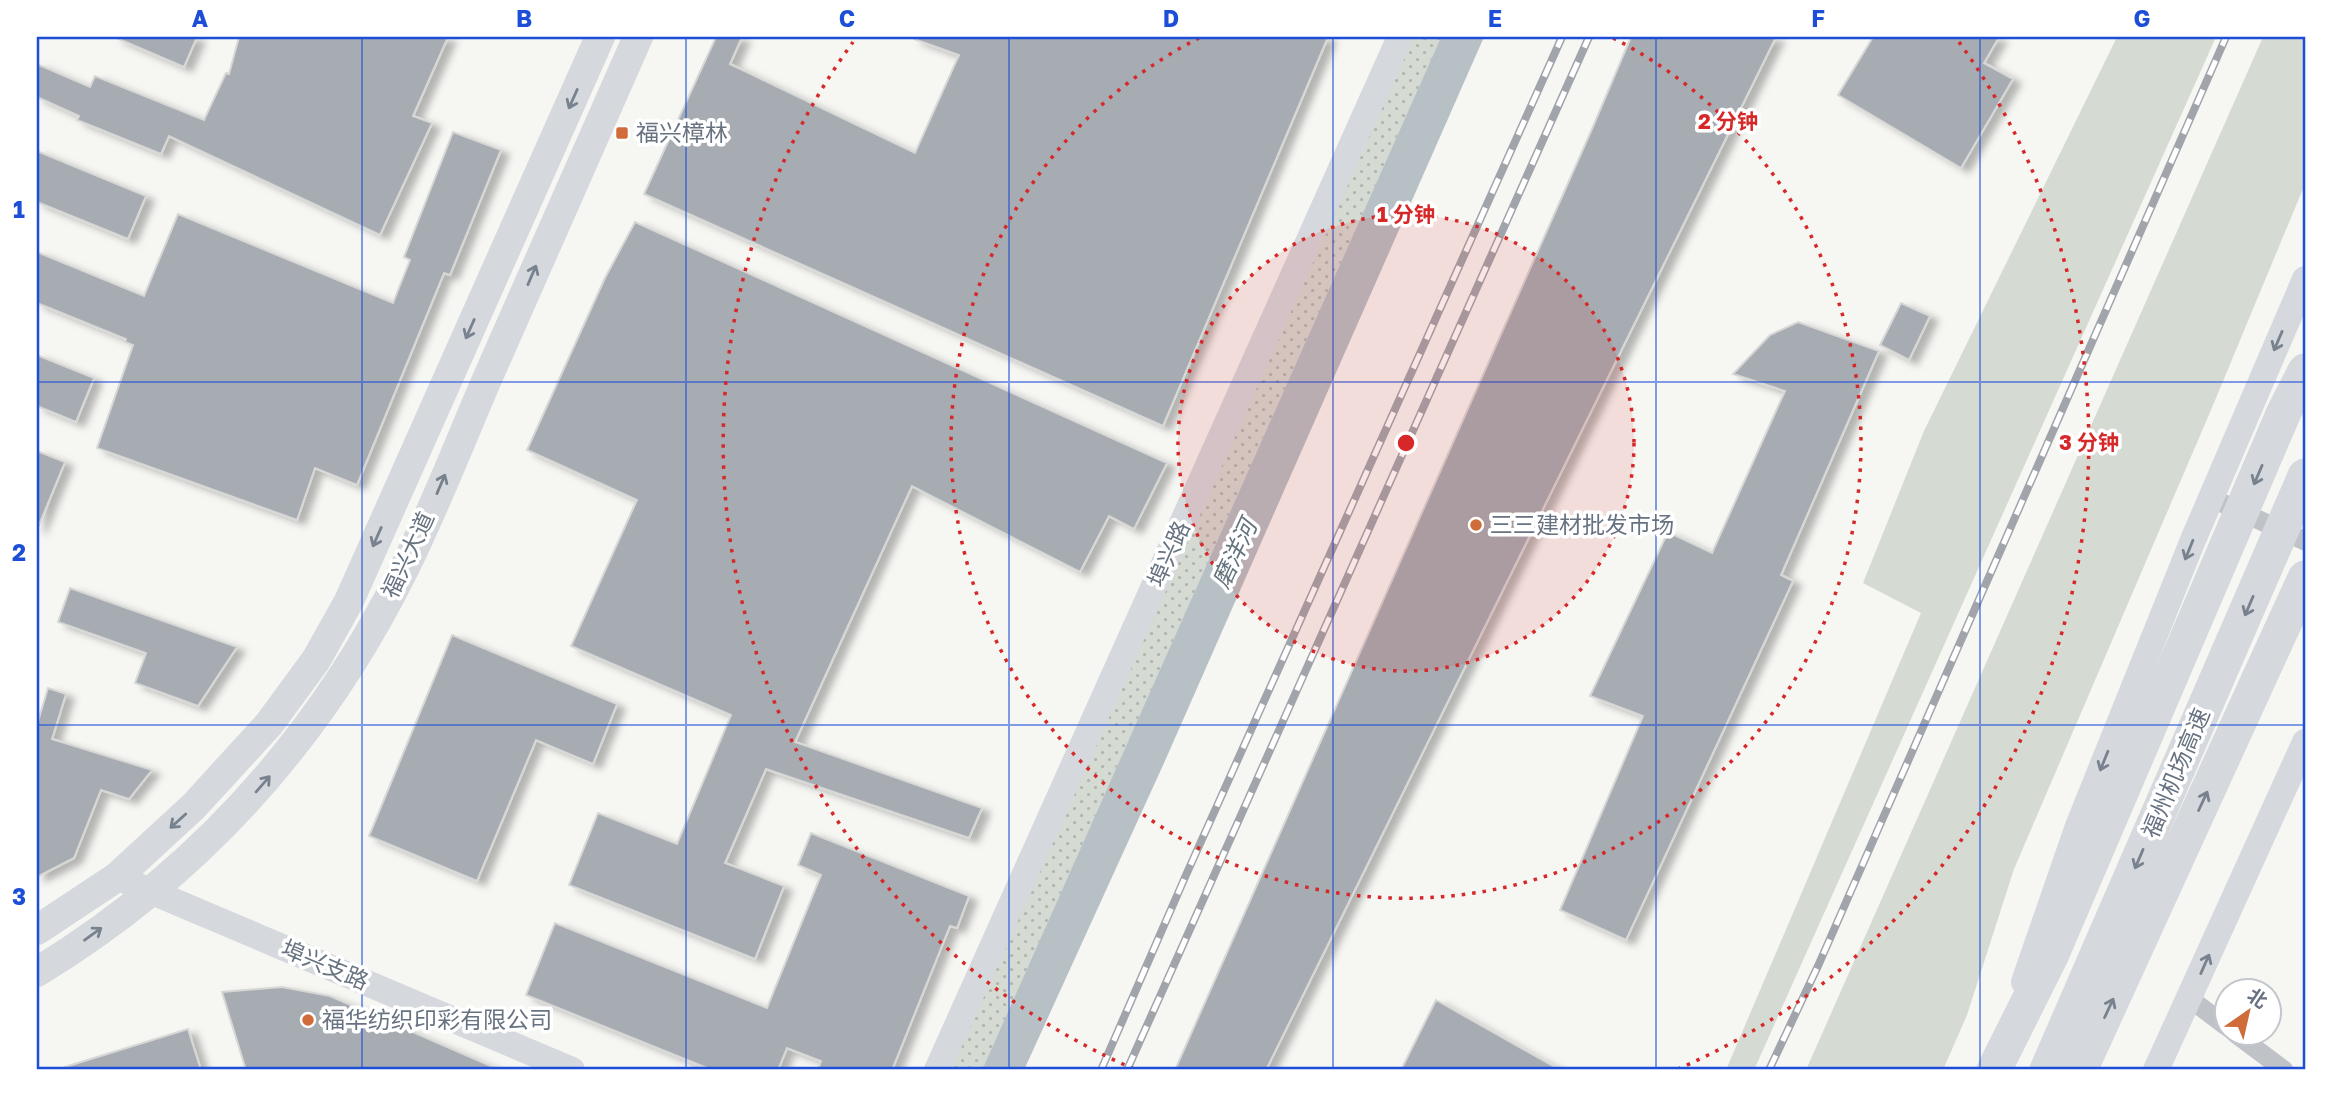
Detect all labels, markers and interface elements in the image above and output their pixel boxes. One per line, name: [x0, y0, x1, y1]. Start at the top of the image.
text: A: [192, 4, 209, 32]
text: B: [516, 4, 532, 32]
text: C: [839, 4, 855, 32]
text: D: [1163, 4, 1179, 32]
text: E: [1488, 4, 1502, 32]
text: F: [1811, 4, 1825, 32]
text: G: [2134, 4, 2150, 32]
one-way arrow: [566, 88, 579, 109]
text: 2 分钟: [1698, 108, 1758, 134]
place label: 福兴樟林: [636, 118, 728, 146]
marker: 福兴樟林: [614, 125, 630, 141]
text: 1: [13, 195, 25, 223]
text: 1 分钟: [1377, 201, 1435, 227]
one-way arrow: [526, 265, 539, 287]
one-way arrow: [463, 318, 476, 339]
one-way arrow: [2271, 330, 2284, 352]
text: 3 分钟: [2059, 429, 2119, 455]
centre of rings: [1394, 431, 1418, 455]
one-way arrow: [2250, 464, 2263, 485]
one-way arrow: [435, 474, 448, 495]
street label: 福兴大道: [375, 507, 439, 602]
place label: 三三建材批发市场: [1490, 510, 1674, 538]
water label: 磨洋河: [1205, 511, 1264, 592]
street label: 埠兴路: [1141, 516, 1195, 591]
marker: 三三建材批发市场: [1468, 517, 1484, 533]
one-way arrow: [370, 526, 384, 547]
text: 2: [12, 538, 26, 566]
one-way arrow: [2181, 539, 2194, 561]
one-way arrow: [2242, 594, 2255, 616]
street label: 福州机场高速: [2135, 704, 2215, 842]
one-way arrow: [2096, 750, 2109, 772]
one-way arrow: [255, 775, 271, 793]
one-way arrow: [2197, 791, 2210, 812]
one-way arrow: [169, 813, 187, 829]
one-way arrow: [2132, 848, 2145, 870]
text: 3: [12, 882, 26, 910]
one-way arrow: [84, 927, 103, 942]
street label: 埠兴支路: [278, 933, 373, 995]
one-way arrow: [2199, 953, 2212, 975]
north arrow: [2212, 978, 2282, 1048]
text: 北: [2243, 983, 2272, 1012]
one-way arrow: [2103, 998, 2116, 1019]
place label: 福华纺织印彩有限公司: [322, 1005, 552, 1033]
marker: 福华纺织印彩有限公司: [300, 1012, 316, 1028]

